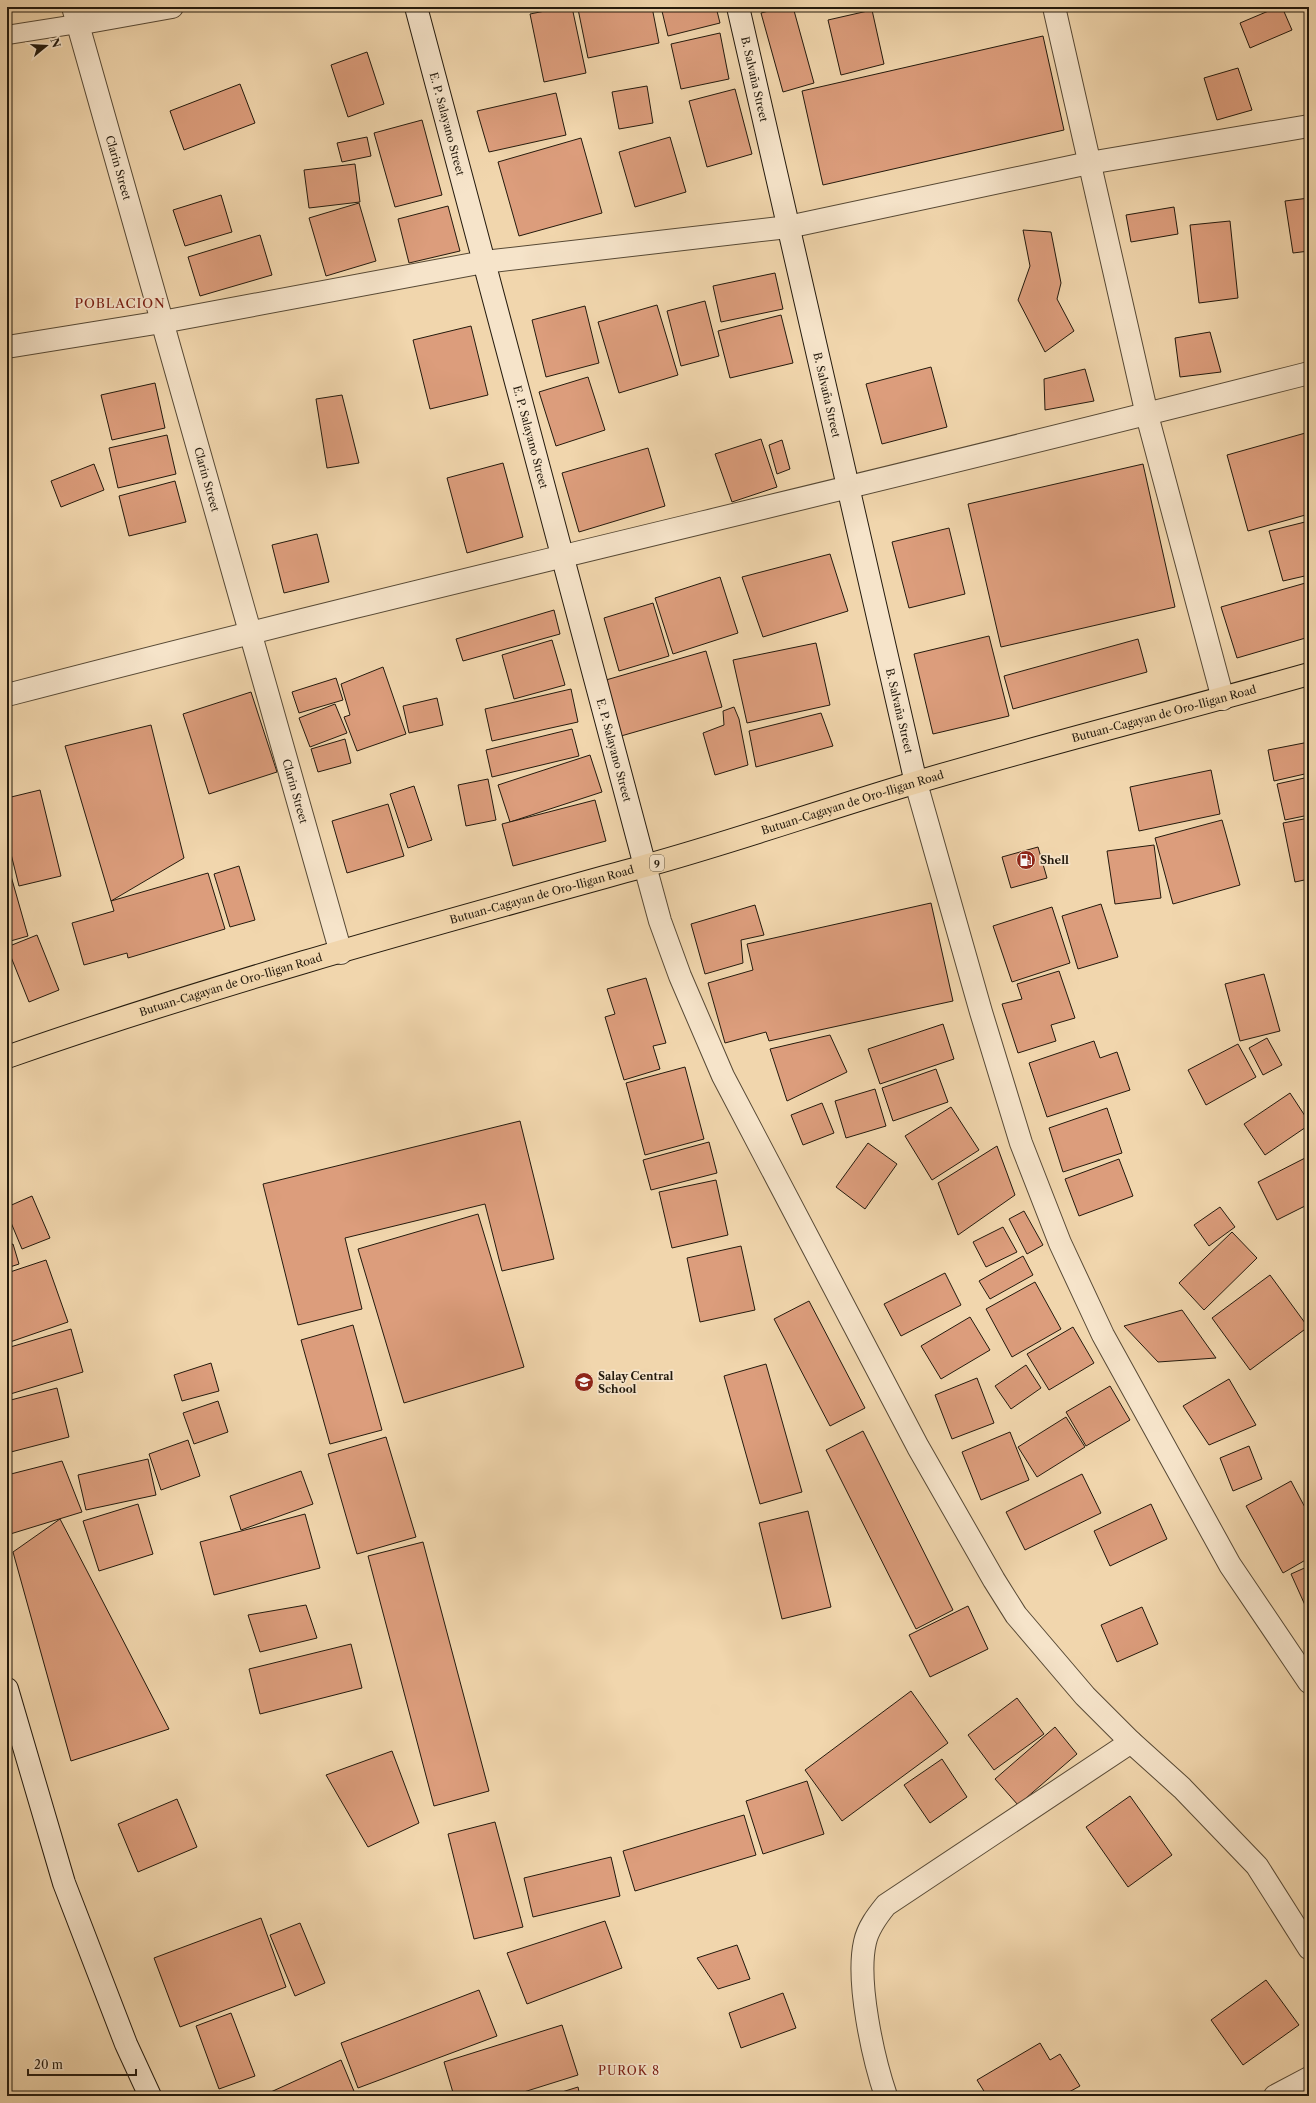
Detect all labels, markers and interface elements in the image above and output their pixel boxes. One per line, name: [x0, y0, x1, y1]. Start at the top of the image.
north arrow: [26, 26, 66, 66]
street label: B. Salvaña Street: [738, 35, 771, 123]
text: N: [47, 36, 64, 50]
street label: E. P. Salayano Street: [427, 71, 468, 177]
street label: Clarin Street: [103, 134, 134, 202]
district label: POBLACION: [74, 295, 166, 311]
street label: B. Salvaña Street: [810, 351, 844, 439]
street label: E. P. Salayano Street: [510, 384, 551, 490]
street label: Clarin Street: [191, 445, 223, 513]
street label: B. Salvaña Street: [883, 667, 916, 755]
street label: Butuan-Cagayan de Oro-Iligan Road: [1070, 682, 1258, 745]
street label: E. P. Salayano Street: [594, 697, 635, 803]
street label: Clarin Street: [279, 757, 311, 825]
street label: Butuan-Cagayan de Oro-Iligan Road: [759, 768, 946, 838]
fuel station icon: Shell: [1015, 849, 1037, 871]
place label: Shell: [1040, 853, 1069, 867]
road number: 9: [650, 855, 664, 871]
street label: Butuan-Cagayan de Oro-Iligan Road: [448, 862, 636, 927]
street label: Butuan-Cagayan de Oro-Iligan Road: [137, 950, 324, 1019]
place label: Salay Central School: [598, 1369, 674, 1396]
school or university icon: Salay Central School: [573, 1371, 595, 1393]
scale bar: [28, 2051, 136, 2077]
text: 20 m: [34, 2057, 63, 2072]
district label: PUROK 8: [598, 2063, 660, 2078]

